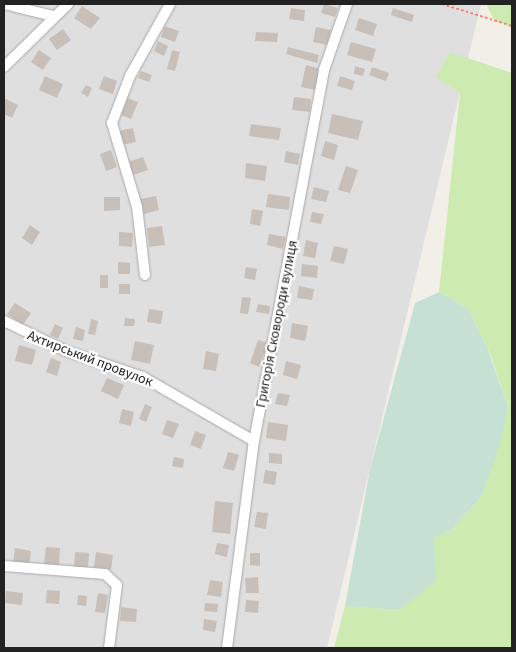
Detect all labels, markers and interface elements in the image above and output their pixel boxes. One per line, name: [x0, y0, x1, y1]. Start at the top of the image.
street label: Григорія Сковороди вулиця: [253, 239, 301, 409]
street label: Ахтирський провулок: [25, 327, 155, 391]

